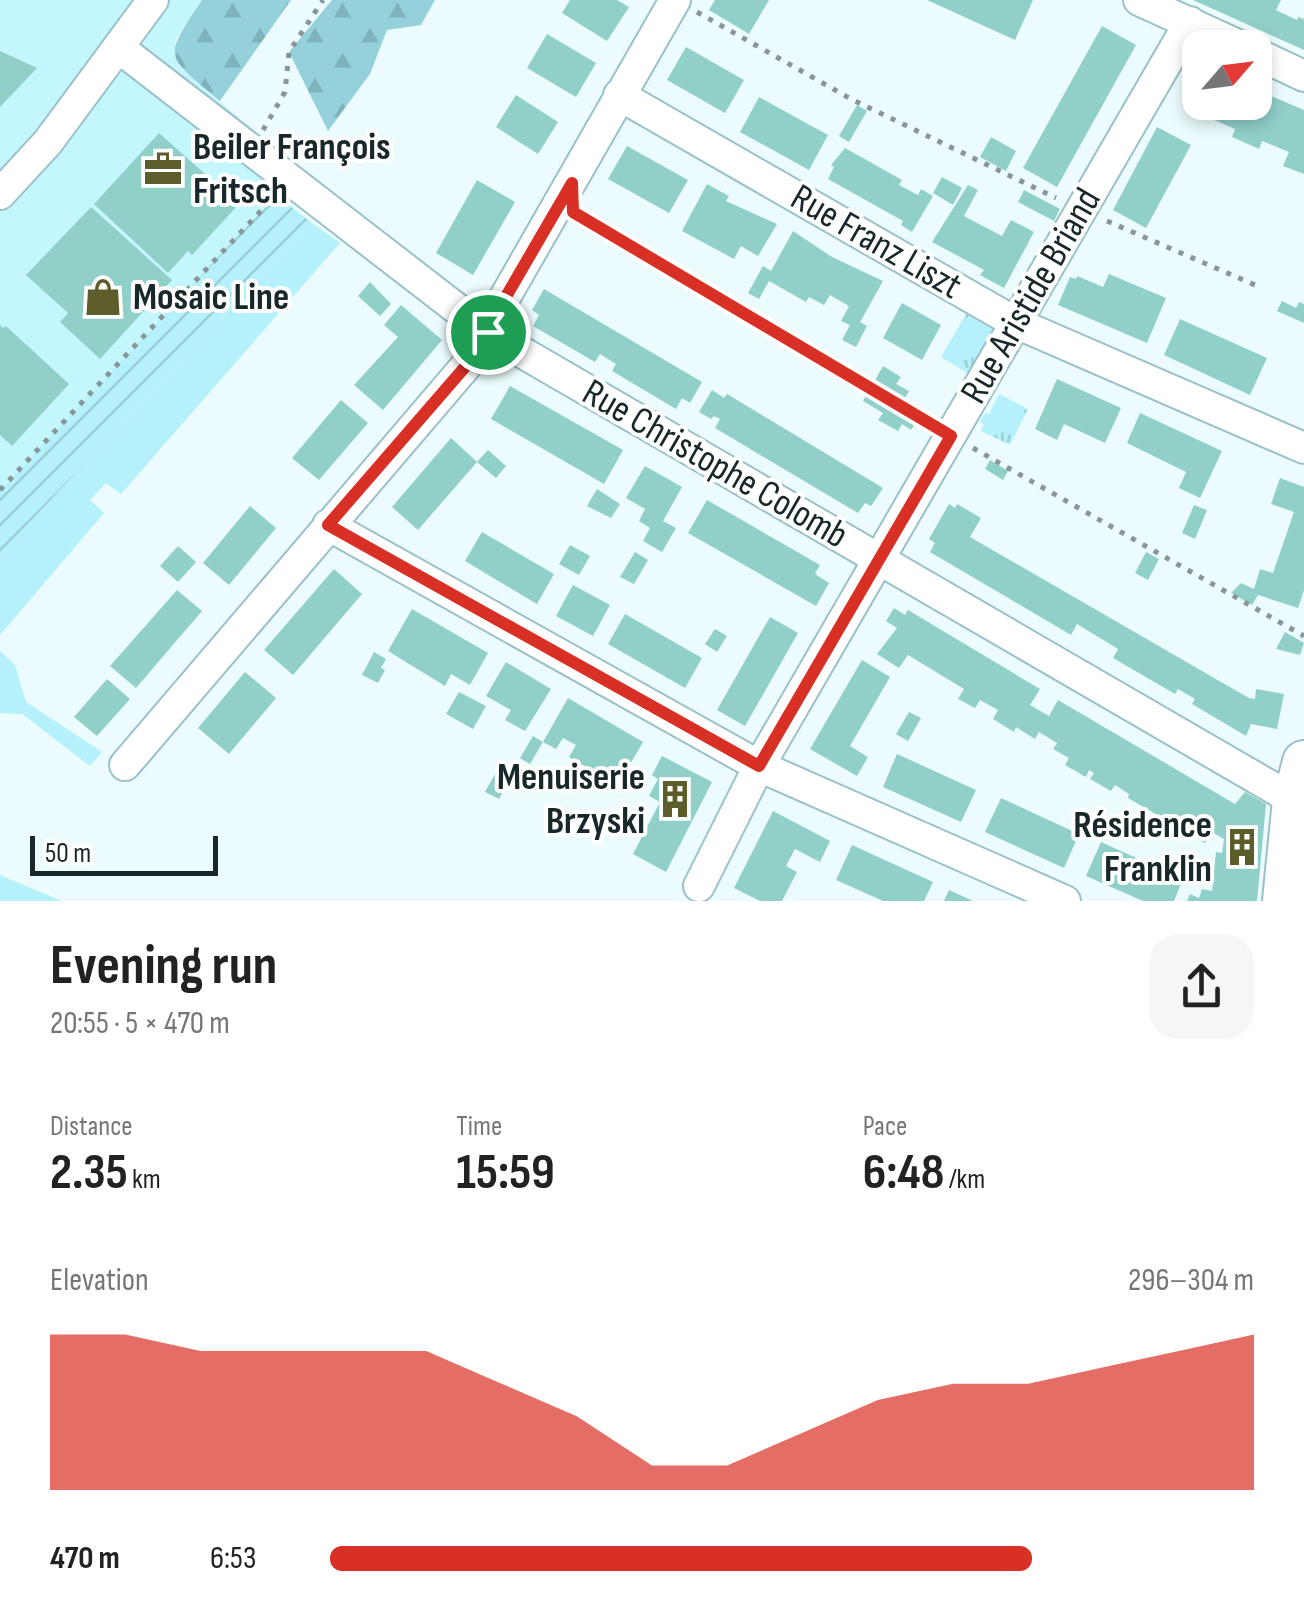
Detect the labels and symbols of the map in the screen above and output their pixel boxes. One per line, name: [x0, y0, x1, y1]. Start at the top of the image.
north arrow: [1182, 30, 1272, 120]
place label: Beiler François Fritsch: [193, 125, 391, 214]
office icon: Beiler François Fritsch: [142, 148, 184, 190]
street label: Rue Franz Liszt: [783, 175, 969, 309]
street label: Rue Aristide Briand: [951, 180, 1111, 412]
place label: Mosaic Line: [133, 275, 289, 320]
shop icon: Mosaic Line: [82, 276, 124, 318]
pin: [446, 290, 531, 375]
street label: Rue Christophe Colomb: [575, 370, 855, 558]
place label: Menuiserie Brzyski: [497, 755, 645, 844]
building icon: Menuiserie Brzyski: [654, 778, 696, 820]
place label: Résidence Franklin: [1073, 803, 1212, 892]
building icon: Résidence Franklin: [1221, 826, 1263, 868]
scale bar: [30, 831, 218, 876]

